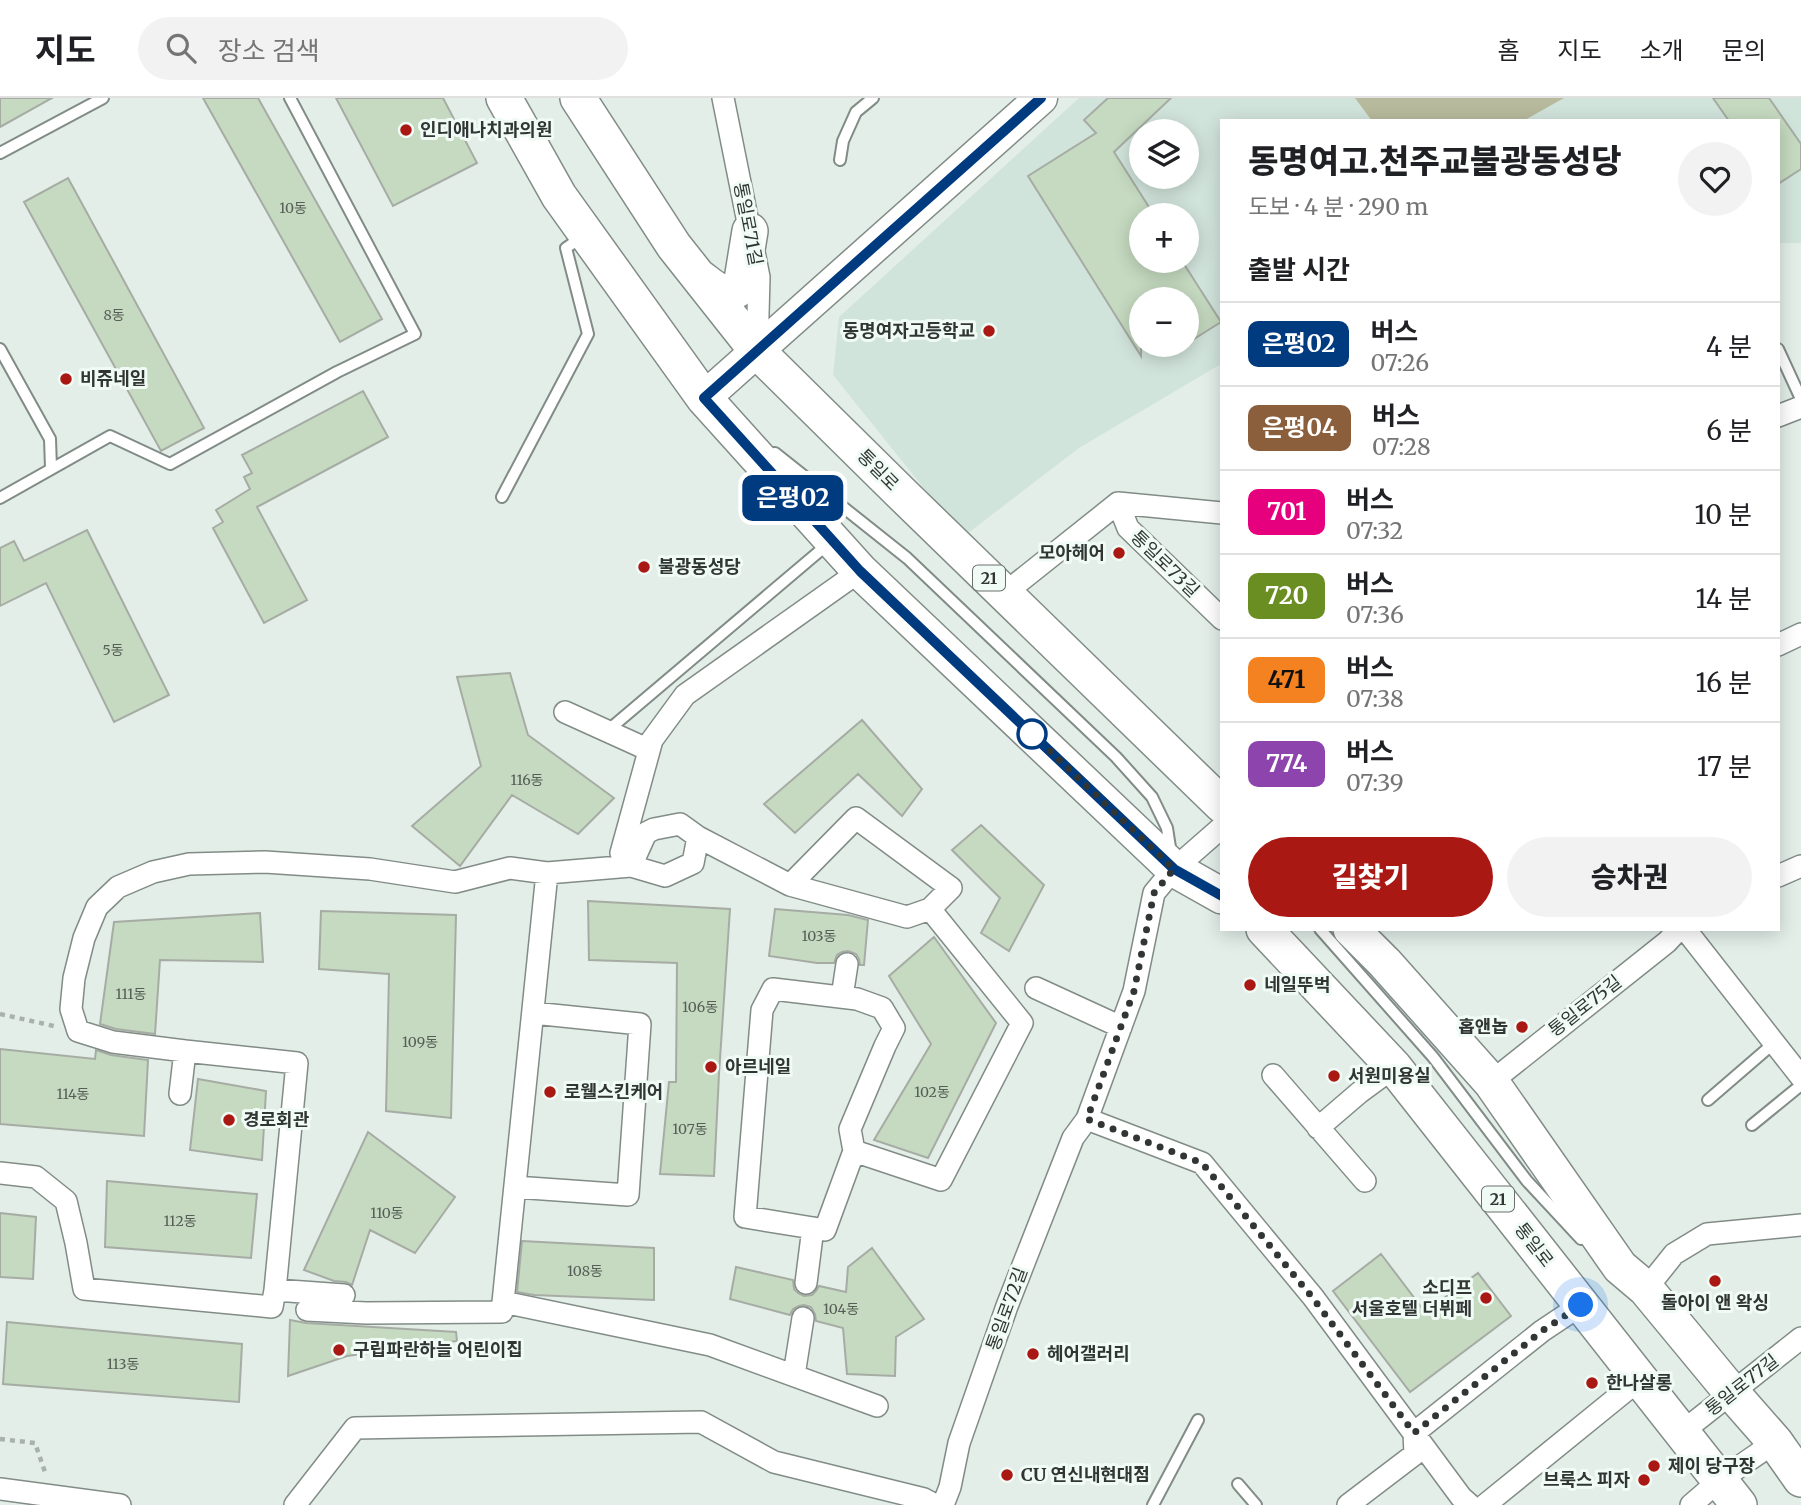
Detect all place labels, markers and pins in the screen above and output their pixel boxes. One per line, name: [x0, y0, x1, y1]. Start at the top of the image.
place label: 인디애나치과의원: [420, 118, 552, 141]
marker: 인디애나치과의원: [398, 122, 414, 138]
place label: 동명여자고등학교: [843, 319, 975, 342]
marker: 동명여자고등학교: [981, 323, 997, 339]
place label: 비쥬네일: [80, 367, 146, 390]
marker: 비쥬네일: [58, 371, 74, 387]
place label: 모아헤어: [1039, 541, 1105, 564]
marker: 모아헤어: [1111, 545, 1127, 561]
place label: 불광동성당: [658, 555, 741, 578]
marker: 불광동성당: [636, 559, 652, 575]
unlabelled marker: [1017, 719, 1047, 749]
place label: 네일뚜벅: [1264, 973, 1330, 996]
marker: 네일뚜벅: [1242, 977, 1258, 993]
place label: 홉앤놉: [1458, 1015, 1508, 1038]
marker: 홉앤놉: [1514, 1019, 1530, 1035]
place label: 아르네일: [725, 1055, 791, 1078]
marker: 아르네일: [703, 1059, 719, 1075]
place label: 서원미용실: [1348, 1064, 1431, 1087]
marker: 서원미용실: [1326, 1068, 1342, 1084]
place label: 로웰스킨케어: [564, 1080, 663, 1103]
marker: 로웰스킨케어: [542, 1084, 558, 1100]
place label: 경로회관: [243, 1108, 310, 1131]
marker: 경로회관: [221, 1112, 237, 1128]
marker: 돌아이 앤 왁싱: [1707, 1273, 1723, 1289]
place label: 소디프 서울호텔 더뷔페: [1352, 1276, 1472, 1320]
marker: 소디프 서울호텔 더뷔페: [1478, 1290, 1494, 1306]
place label: 돌아이 앤 왁싱: [1661, 1291, 1769, 1314]
place label: 구립파란하늘 어린이집: [353, 1338, 523, 1361]
marker: 구립파란하늘 어린이집: [331, 1342, 347, 1358]
place label: 헤어갤러리: [1047, 1342, 1130, 1365]
marker: 헤어갤러리: [1025, 1346, 1041, 1362]
place label: 한나살롱: [1606, 1371, 1672, 1394]
marker: 한나살롱: [1584, 1375, 1600, 1391]
place label: 제이 당구장: [1668, 1454, 1756, 1477]
marker: 제이 당구장: [1646, 1458, 1662, 1474]
place label: CU 연신내현대점: [1021, 1463, 1150, 1486]
marker: CU 연신내현대점: [999, 1467, 1015, 1483]
place label: 브룩스 피자: [1543, 1468, 1630, 1491]
marker: 브룩스 피자: [1636, 1472, 1652, 1488]

